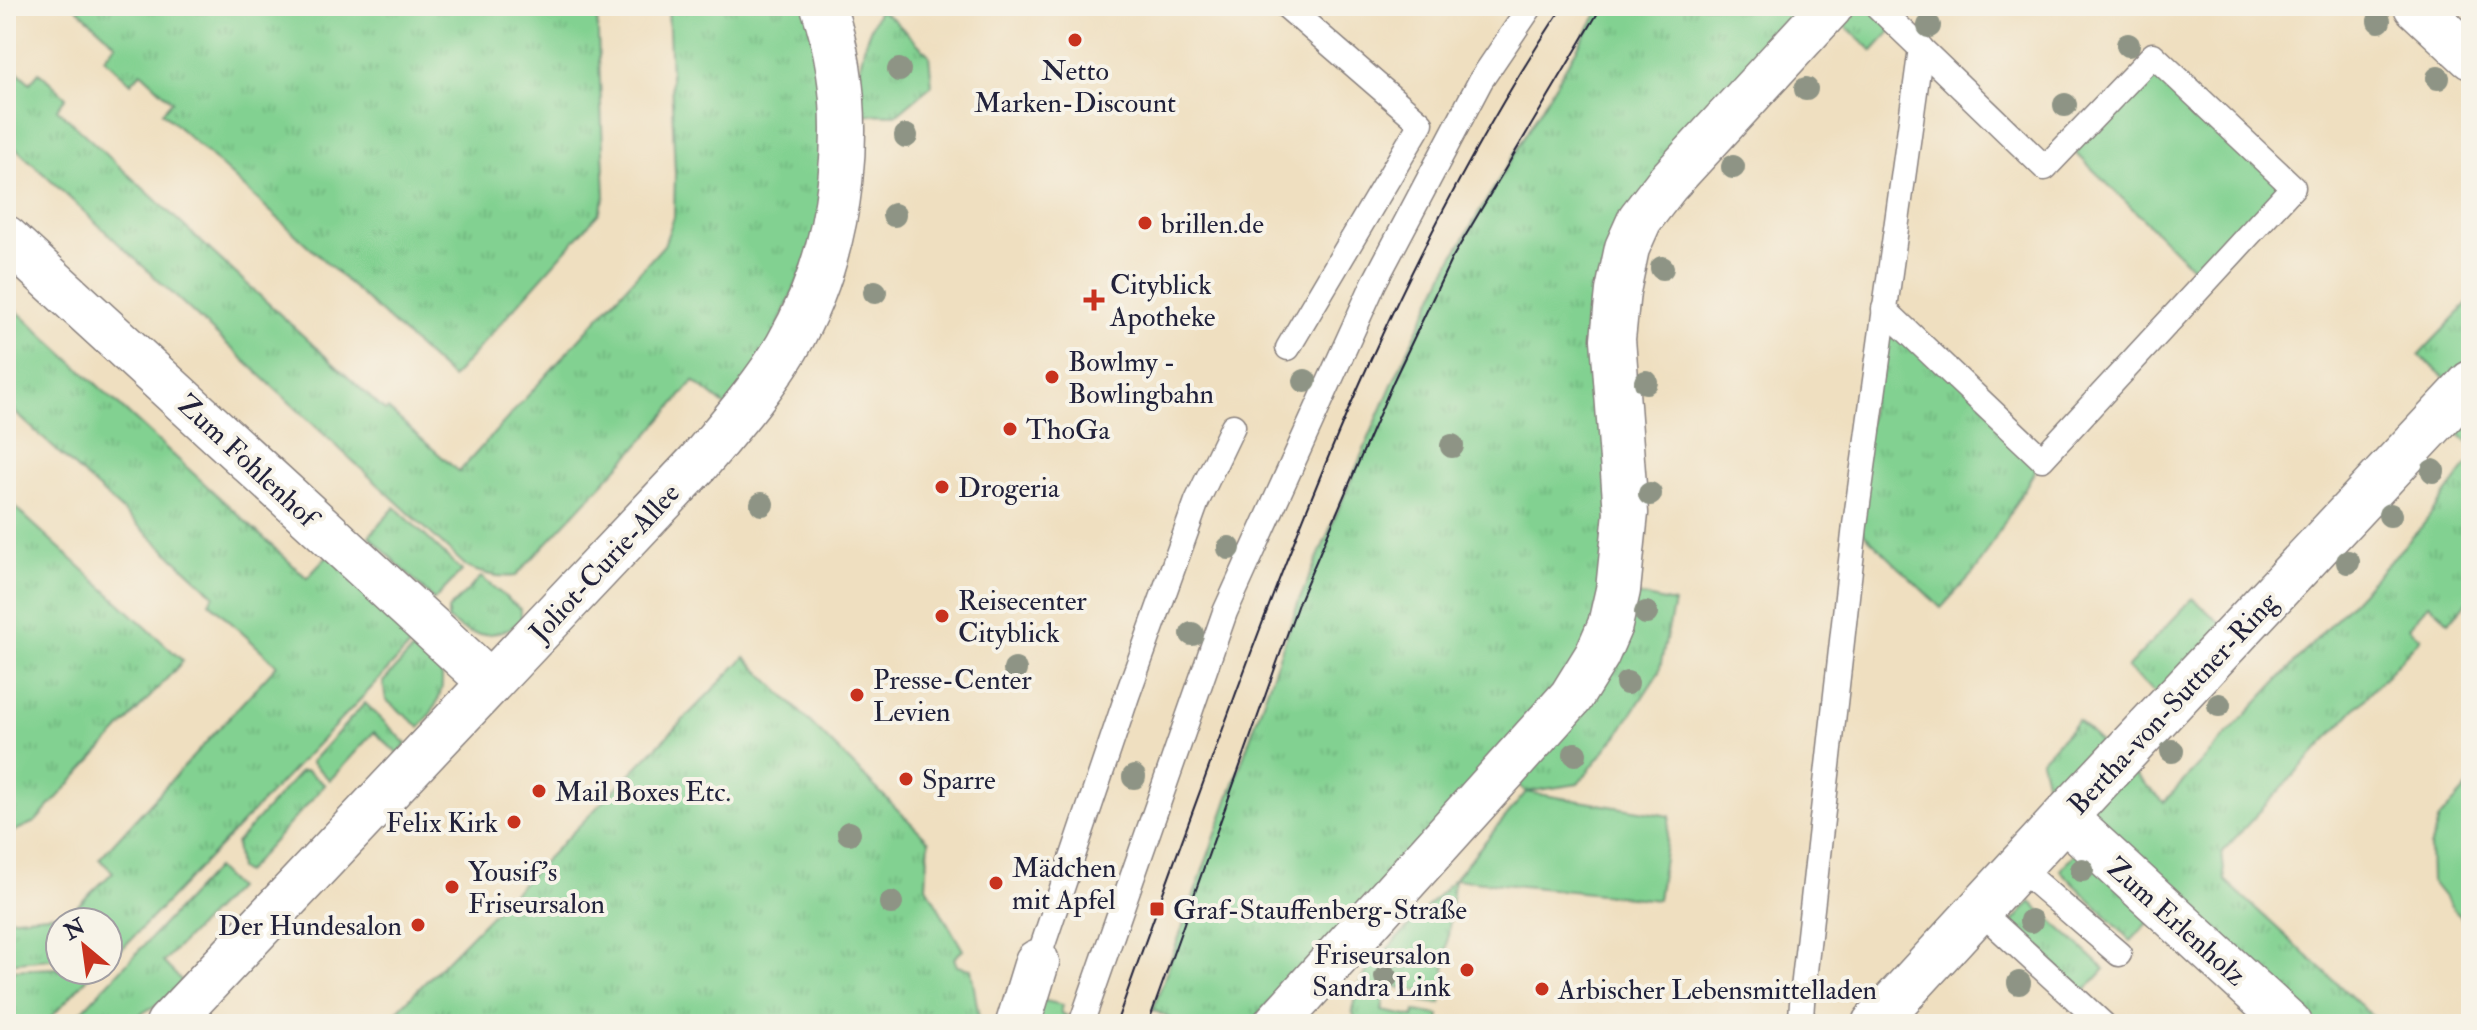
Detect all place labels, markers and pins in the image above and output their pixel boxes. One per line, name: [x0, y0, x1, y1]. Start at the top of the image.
marker: Netto Marken-Discount: [1066, 31, 1084, 49]
place label: Netto Marken-Discount: [974, 54, 1176, 121]
place label: brillen.de: [1161, 207, 1264, 242]
marker: brillen.de: [1136, 214, 1154, 232]
place label: Cityblick Apotheke: [1109, 268, 1216, 335]
marker: Cityblick Apotheke: [1085, 291, 1103, 309]
place label: Bowlmy - Bowlingbahn: [1068, 345, 1214, 412]
marker: Bowlmy - Bowlingbahn: [1043, 368, 1061, 386]
place label: ThoGa: [1026, 413, 1110, 448]
marker: ThoGa: [1001, 420, 1019, 438]
place label: Drogeria: [958, 471, 1060, 506]
marker: Drogeria: [933, 478, 951, 496]
place label: Reisecenter Cityblick: [958, 584, 1087, 651]
marker: Reisecenter Cityblick: [933, 607, 951, 625]
place label: Presse-Center Levien: [873, 663, 1032, 730]
marker: Presse-Center Levien: [848, 686, 866, 704]
place label: Sparre: [922, 763, 996, 798]
marker: Sparre: [897, 770, 915, 788]
place label: Mail Boxes Etc.: [555, 775, 731, 810]
marker: Mail Boxes Etc.: [530, 782, 548, 800]
place label: Felix Kirk: [386, 806, 499, 841]
marker: Felix Kirk: [505, 813, 523, 831]
place label: Mädchen mit Apfel: [1012, 851, 1116, 918]
place label: Yousif's Friseursalon: [468, 855, 605, 922]
marker: Mädchen mit Apfel: [987, 874, 1005, 892]
marker: Yousif's Friseursalon: [443, 878, 461, 896]
place label: Graf-Stauffenberg-Straße: [1173, 893, 1467, 928]
marker: Graf-Stauffenberg-Straße: [1148, 900, 1166, 918]
place label: Der Hundesalon: [218, 909, 402, 944]
marker: Der Hundesalon: [409, 916, 427, 934]
place label: Friseursalon Sandra Link: [1312, 938, 1452, 1005]
marker: Friseursalon Sandra Link: [1458, 961, 1476, 979]
place label: Arbischer Lebensmittelladen: [1557, 973, 1877, 1008]
marker: Arbischer Lebensmittelladen: [1533, 980, 1551, 998]

